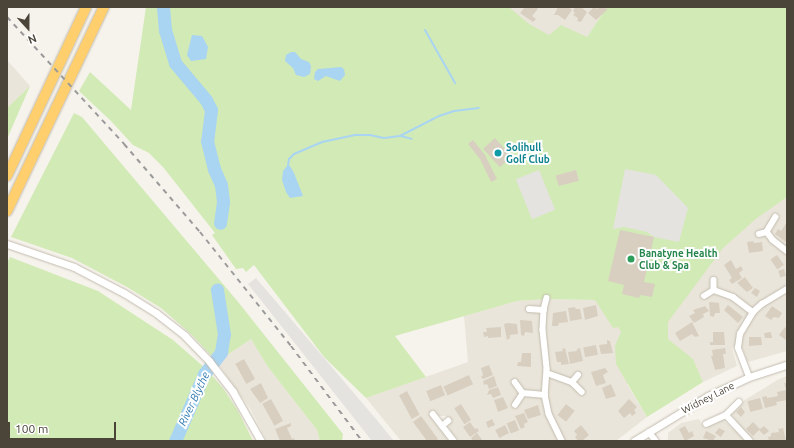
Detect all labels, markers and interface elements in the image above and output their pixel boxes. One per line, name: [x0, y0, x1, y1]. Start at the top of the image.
north arrow: [8, 8, 48, 48]
text: N: [26, 32, 38, 46]
place label: Solihull Golf Club: [506, 141, 550, 164]
marker: Solihull Golf Club: [493, 148, 503, 158]
place label: Banatyne Health Club & Spa: [639, 247, 718, 270]
marker: Banatyne Health Club & Spa: [626, 254, 636, 264]
water label: River Blythe: [176, 370, 212, 428]
street label: Widney Lane: [680, 380, 736, 416]
scale bar: [10, 414, 118, 440]
text: 100 m: [15, 422, 48, 435]

